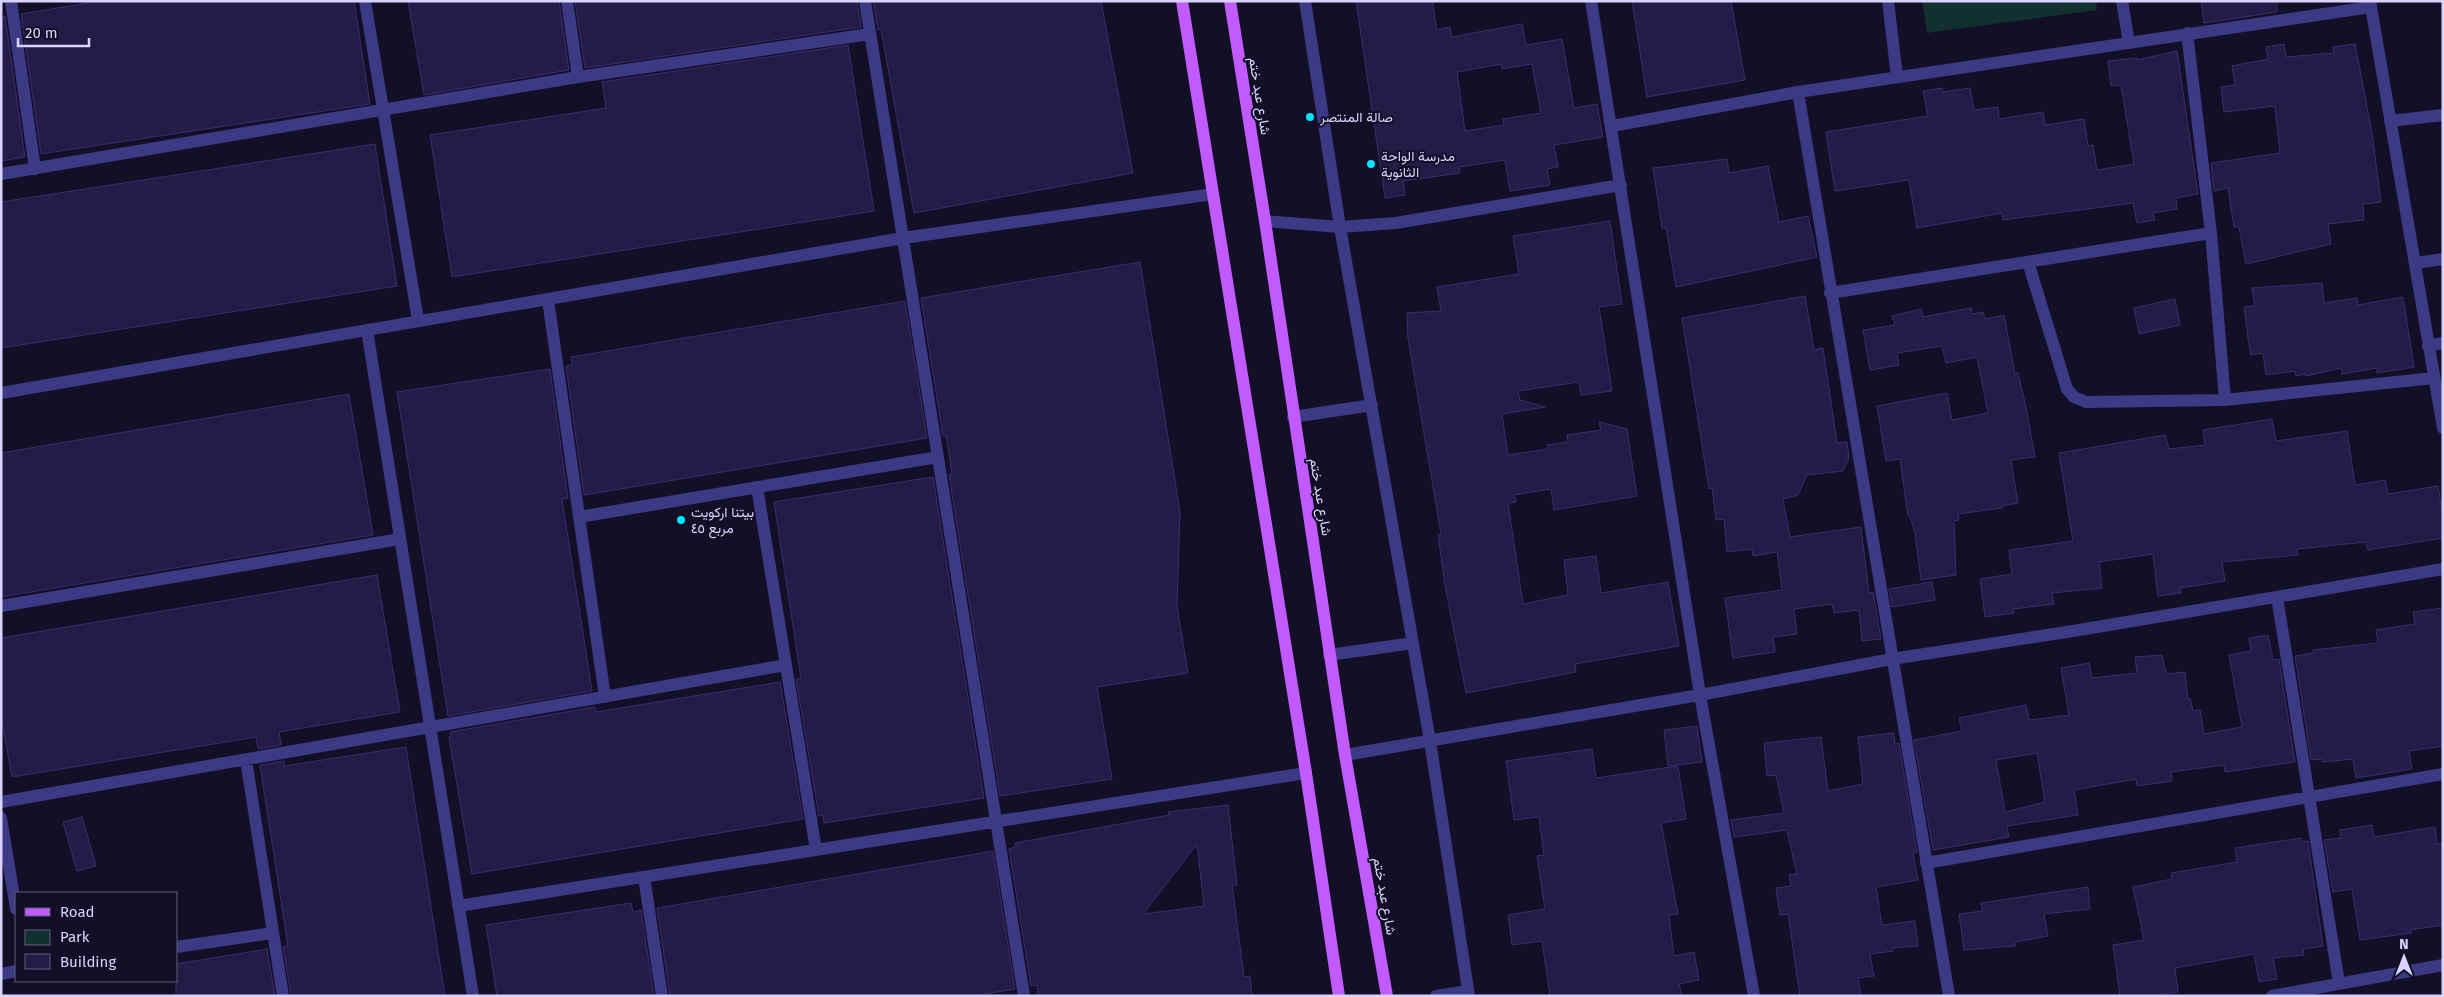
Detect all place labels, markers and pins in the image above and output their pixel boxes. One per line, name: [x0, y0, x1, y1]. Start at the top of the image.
place label: صالة المنتصر: [1319, 109, 1393, 126]
marker: صالة المنتصر: [1304, 111, 1316, 123]
place label: مدرسة الواحة الثانوية: [1381, 148, 1455, 181]
marker: مدرسة الواحة الثانوية: [1365, 158, 1377, 170]
place label: بيتنا اركويت مربع ٤٥: [691, 504, 754, 539]
marker: بيتنا اركويت مربع ٤٥: [675, 514, 687, 526]

